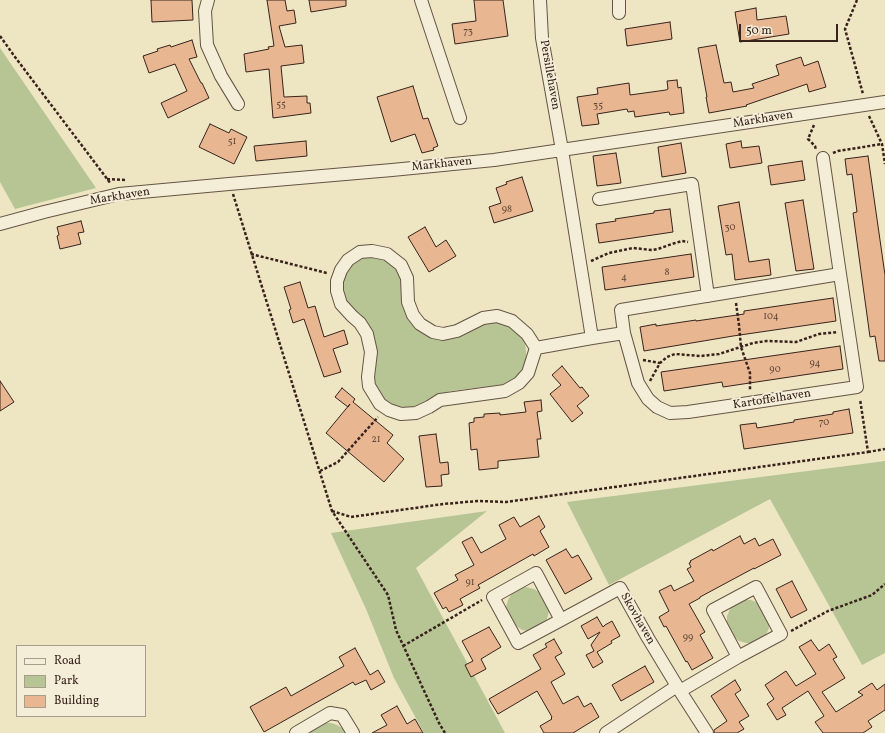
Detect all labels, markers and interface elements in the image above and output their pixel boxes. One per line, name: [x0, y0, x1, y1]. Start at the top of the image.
scale bar: [741, 16, 840, 42]
text: 50 m: [746, 23, 772, 39]
house number: 73: [463, 26, 473, 38]
street label: Persillehaven: [536, 39, 562, 111]
house number: 55: [276, 99, 286, 111]
house number: 35: [593, 100, 603, 112]
street label: Markhaven: [732, 108, 794, 132]
house number: 51: [228, 136, 236, 148]
street label: Markhaven: [411, 155, 473, 175]
street label: Markhaven: [89, 185, 151, 209]
house number: 98: [502, 204, 512, 216]
house number: 30: [725, 222, 735, 234]
house number: 8: [664, 267, 670, 279]
house number: 4: [621, 272, 627, 284]
house number: 104: [763, 311, 779, 323]
house number: 94: [810, 358, 820, 370]
house number: 90: [769, 364, 781, 376]
street label: Kartoffelhaven: [732, 387, 812, 413]
house number: 70: [819, 417, 829, 429]
house number: 21: [371, 434, 381, 446]
house number: 91: [465, 577, 475, 589]
street label: Skovhaven: [616, 591, 658, 647]
house number: 99: [683, 632, 693, 644]
legend: [16, 645, 146, 717]
text: Road: [54, 653, 81, 669]
text: Park: [54, 673, 79, 689]
text: Building: [54, 693, 99, 709]

